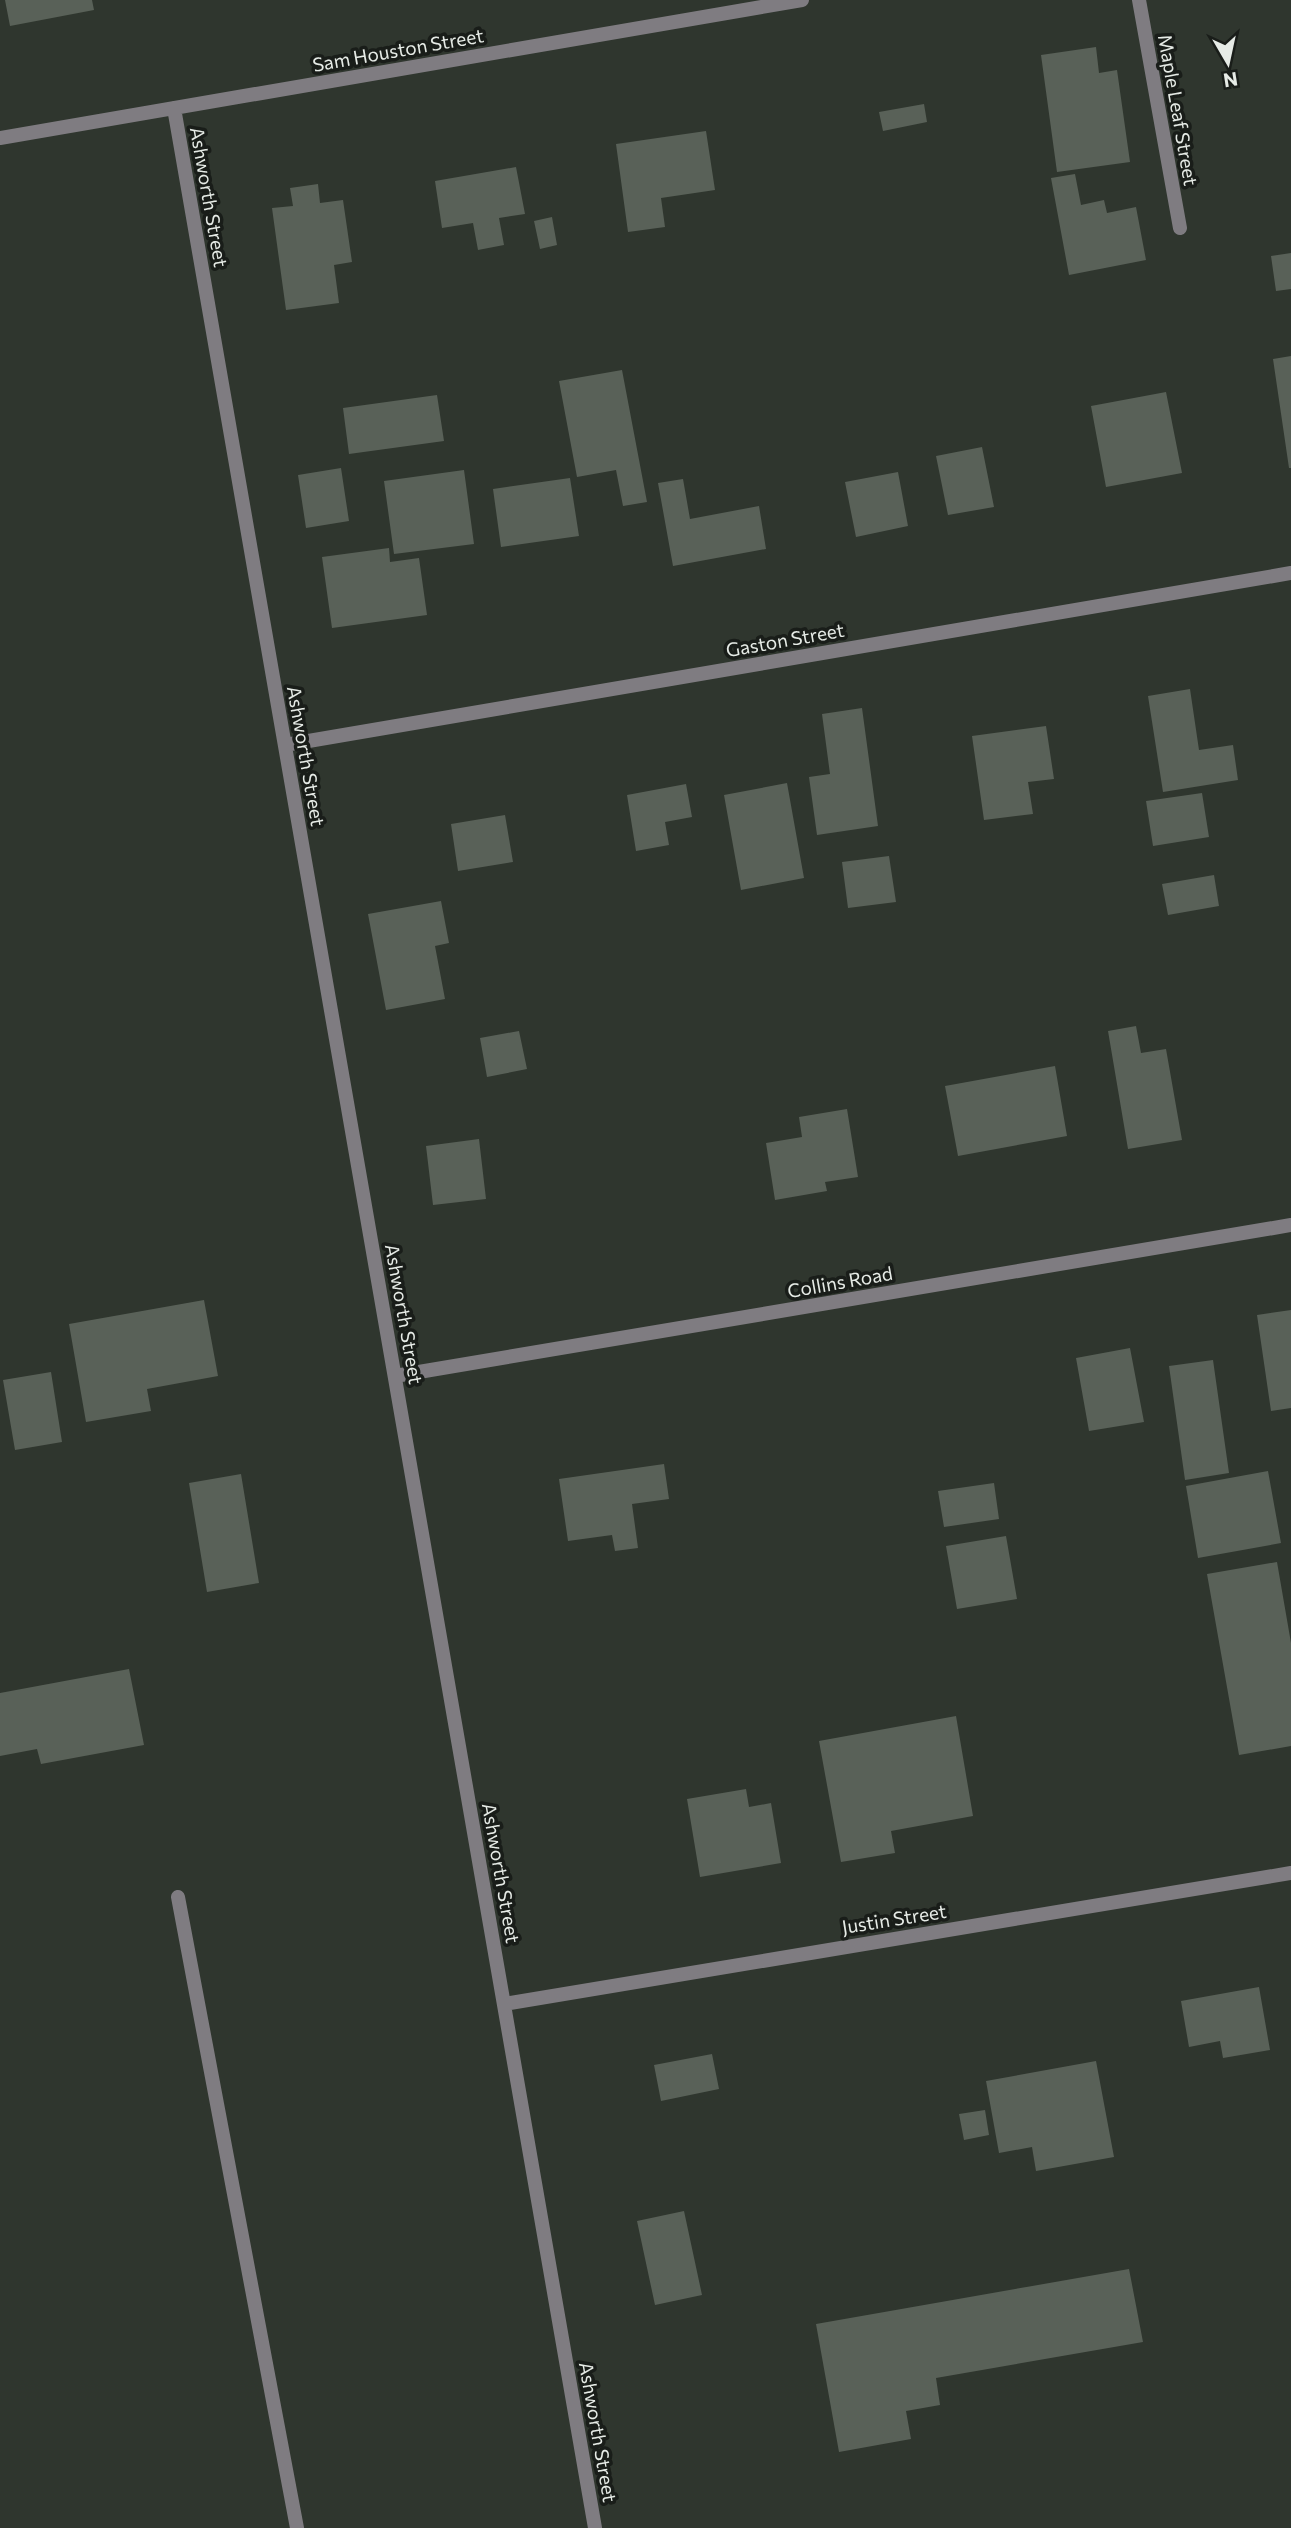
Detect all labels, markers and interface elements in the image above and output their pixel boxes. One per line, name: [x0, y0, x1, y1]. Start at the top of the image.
street label: Sam Houston Street: [311, 23, 485, 76]
north arrow: [1193, 28, 1263, 98]
street label: Maple Leaf Street: [1154, 32, 1203, 188]
text: N: [1222, 68, 1240, 93]
street label: Ashworth Street: [186, 125, 233, 269]
street label: Gaston Street: [724, 618, 846, 661]
street label: Ashworth Street: [283, 684, 330, 828]
street label: Ashworth Street: [381, 1242, 428, 1386]
street label: Collins Road: [785, 1261, 894, 1302]
street label: Ashworth Street: [478, 1801, 525, 1945]
street label: Justin Street: [840, 1899, 948, 1938]
street label: Ashworth Street: [575, 2360, 622, 2504]

